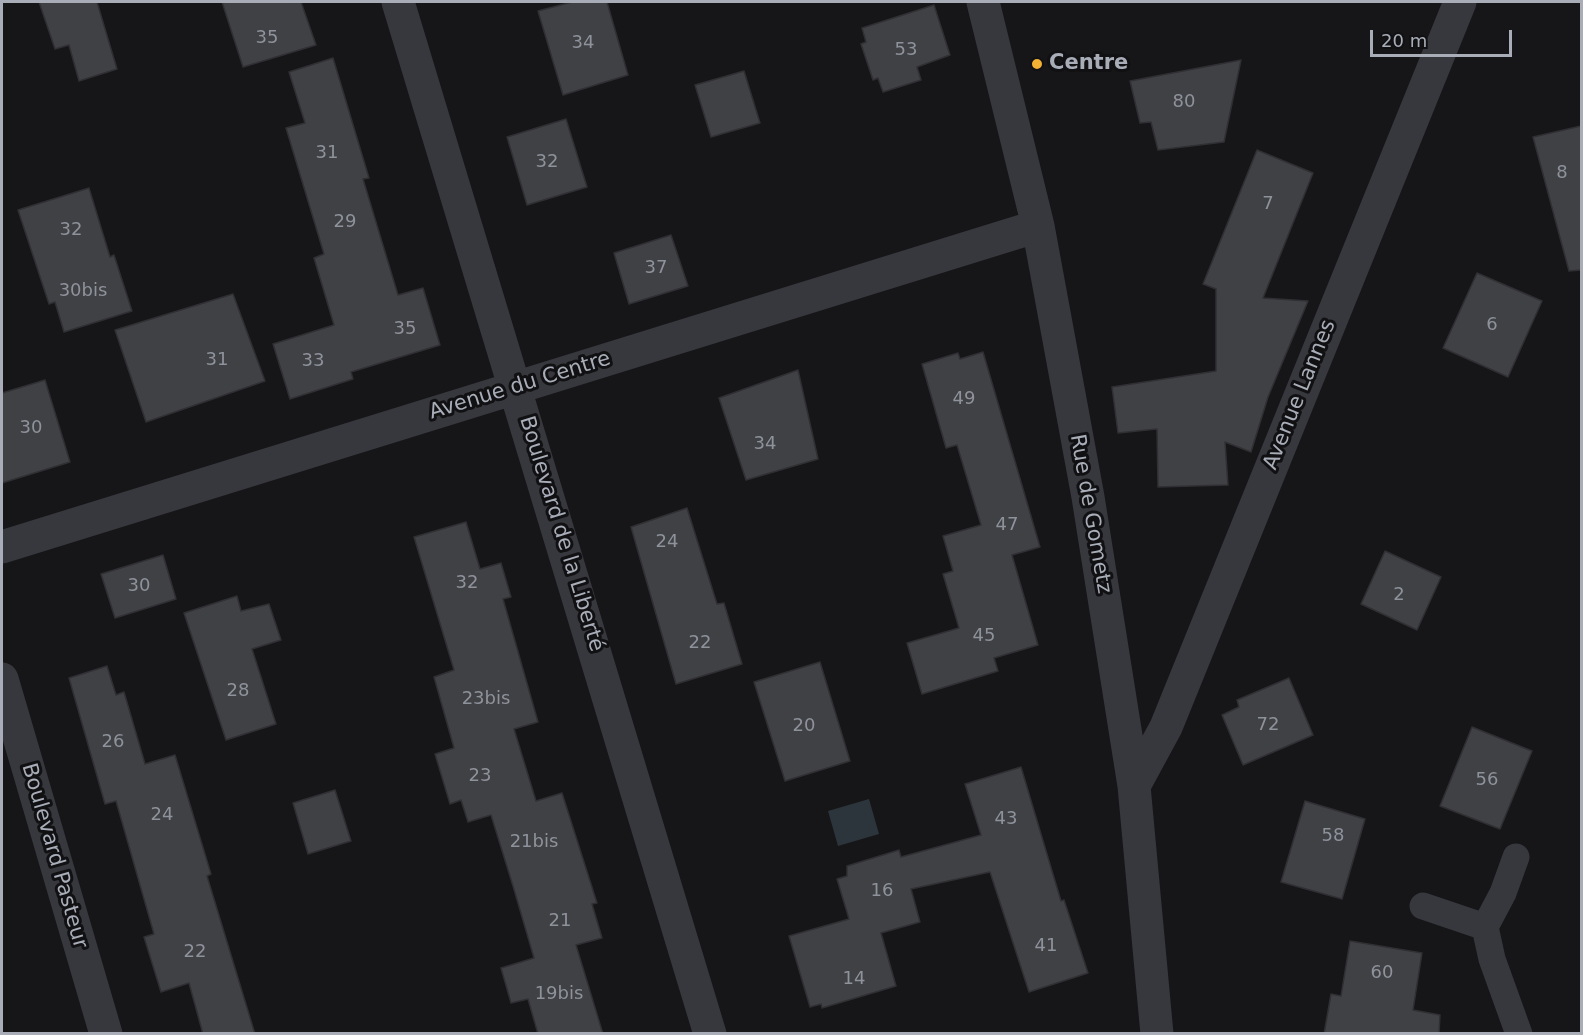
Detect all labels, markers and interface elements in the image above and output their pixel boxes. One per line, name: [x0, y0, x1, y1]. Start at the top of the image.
scale bar: [1373, 18, 1516, 56]
house number: 35: [256, 27, 278, 49]
text: 20 m: [1381, 30, 1427, 51]
house number: 34: [572, 32, 594, 54]
house number: 53: [895, 39, 917, 61]
place label: Centre: [1049, 51, 1128, 77]
marker: Centre: [1030, 57, 1044, 71]
house number: 80: [1173, 91, 1195, 113]
house number: 31: [316, 142, 338, 164]
house number: 32: [536, 151, 558, 173]
house number: 8: [1556, 162, 1568, 184]
house number: 7: [1262, 193, 1274, 215]
house number: 29: [334, 211, 356, 233]
house number: 32: [60, 219, 82, 241]
house number: 37: [645, 257, 667, 279]
house number: 30bis: [59, 280, 107, 302]
house number: 6: [1486, 314, 1498, 336]
street label: Avenue Lannes: [1258, 316, 1342, 474]
house number: 35: [394, 318, 416, 340]
street label: Avenue du Centre: [426, 346, 614, 426]
house number: 31: [206, 349, 228, 371]
house number: 33: [302, 350, 324, 372]
house number: 49: [953, 388, 975, 410]
street label: Boulevard de la Liberté: [513, 413, 609, 655]
house number: 30: [20, 417, 42, 439]
street label: Rue de Gometz: [1064, 432, 1116, 596]
house number: 34: [754, 433, 776, 455]
house number: 47: [996, 514, 1018, 536]
house number: 24: [656, 531, 678, 553]
house number: 32: [456, 572, 478, 594]
house number: 30: [128, 575, 150, 597]
house number: 2: [1393, 584, 1405, 606]
house number: 45: [973, 625, 995, 647]
house number: 22: [689, 632, 711, 654]
house number: 28: [227, 680, 249, 702]
house number: 23bis: [462, 688, 510, 710]
house number: 72: [1257, 714, 1279, 736]
house number: 20: [793, 715, 815, 737]
house number: 26: [102, 731, 124, 753]
street label: Boulevard Pasteur: [15, 760, 93, 952]
house number: 23: [469, 765, 491, 787]
house number: 56: [1476, 769, 1498, 791]
house number: 24: [151, 804, 173, 826]
house number: 43: [995, 808, 1017, 830]
house number: 58: [1322, 825, 1344, 847]
house number: 21bis: [510, 831, 558, 853]
house number: 16: [871, 880, 893, 902]
house number: 21: [549, 910, 571, 932]
house number: 41: [1035, 935, 1057, 957]
house number: 22: [184, 941, 206, 963]
house number: 60: [1371, 962, 1393, 984]
house number: 14: [843, 968, 865, 990]
house number: 19bis: [535, 983, 583, 1005]

